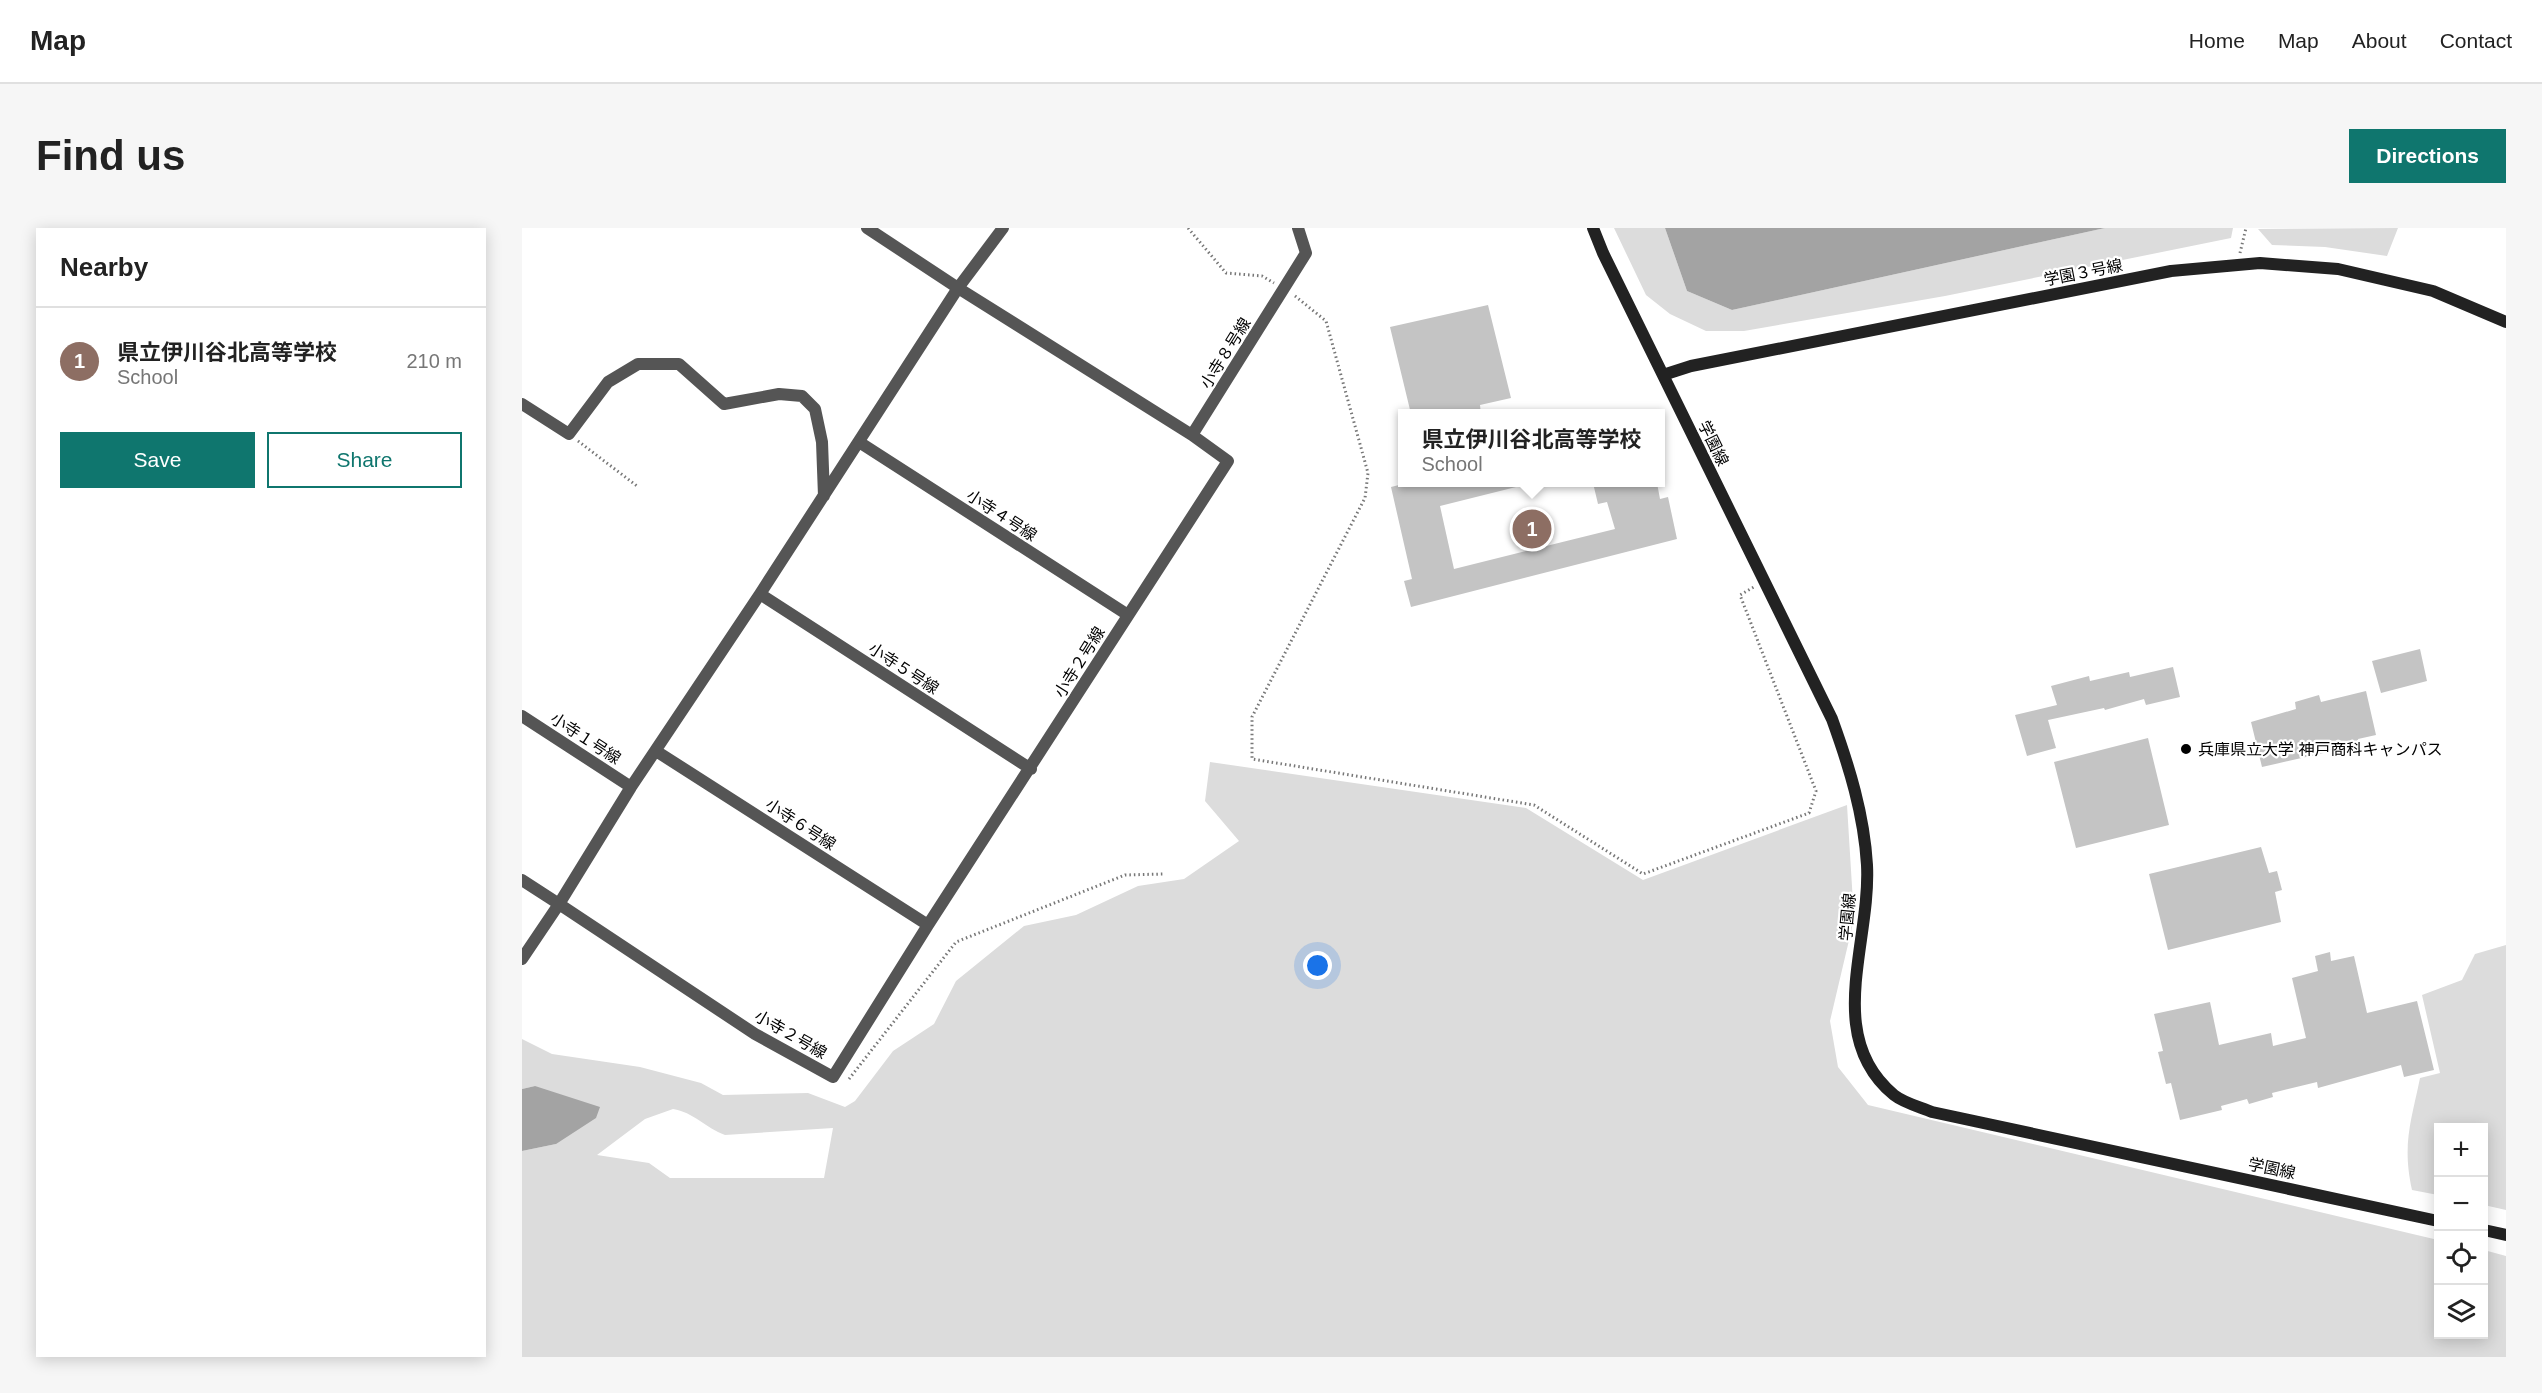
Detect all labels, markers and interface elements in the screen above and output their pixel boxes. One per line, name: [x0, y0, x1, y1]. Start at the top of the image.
text: Map: [30, 25, 86, 56]
text: Home: [2189, 29, 2245, 52]
text: Map: [2278, 29, 2319, 52]
text: About: [2352, 29, 2407, 52]
text: Contact: [2440, 29, 2512, 52]
button: Directions: [2349, 129, 2506, 183]
text: Find us: [36, 132, 185, 179]
text: Nearby: [60, 252, 148, 282]
street label: 学園３号線: [2042, 257, 2124, 288]
street label: 小寺８号線: [1197, 315, 1254, 392]
text: 県立伊川谷北高等学校: [117, 340, 337, 365]
text: 1: [74, 350, 85, 372]
text: 210 m: [406, 350, 462, 372]
text: School: [117, 366, 178, 388]
popup: [1398, 409, 1665, 487]
street label: 学園線: [1695, 418, 1732, 469]
text: 県立伊川谷北高等学校: [1421, 427, 1642, 452]
button: Save: [60, 432, 255, 488]
button: Share: [267, 432, 462, 488]
text: School: [1421, 453, 1483, 475]
street label: 小寺４号線: [964, 487, 1040, 544]
pin: 1: [1512, 506, 1552, 552]
street label: 小寺２号線: [1051, 624, 1108, 701]
street label: 小寺５号線: [866, 640, 942, 697]
street label: 小寺１号線: [548, 710, 624, 767]
place label: 兵庫県立大学 神戸商科キャンパス: [2198, 741, 2442, 758]
marker: 兵庫県立大学 神戸商科キャンパス: [2179, 742, 2193, 756]
street label: 小寺６号線: [763, 796, 839, 853]
street label: 学園線: [1837, 892, 1858, 942]
your location: [1303, 951, 1332, 980]
street label: 小寺２号線: [752, 1007, 830, 1062]
map controls: [2434, 1123, 2488, 1339]
button: +: [2434, 1123, 2488, 1177]
street label: 学園線: [2247, 1155, 2297, 1182]
button: −: [2434, 1177, 2488, 1231]
button: locate: [2434, 1231, 2488, 1285]
button: layers: [2434, 1285, 2488, 1339]

